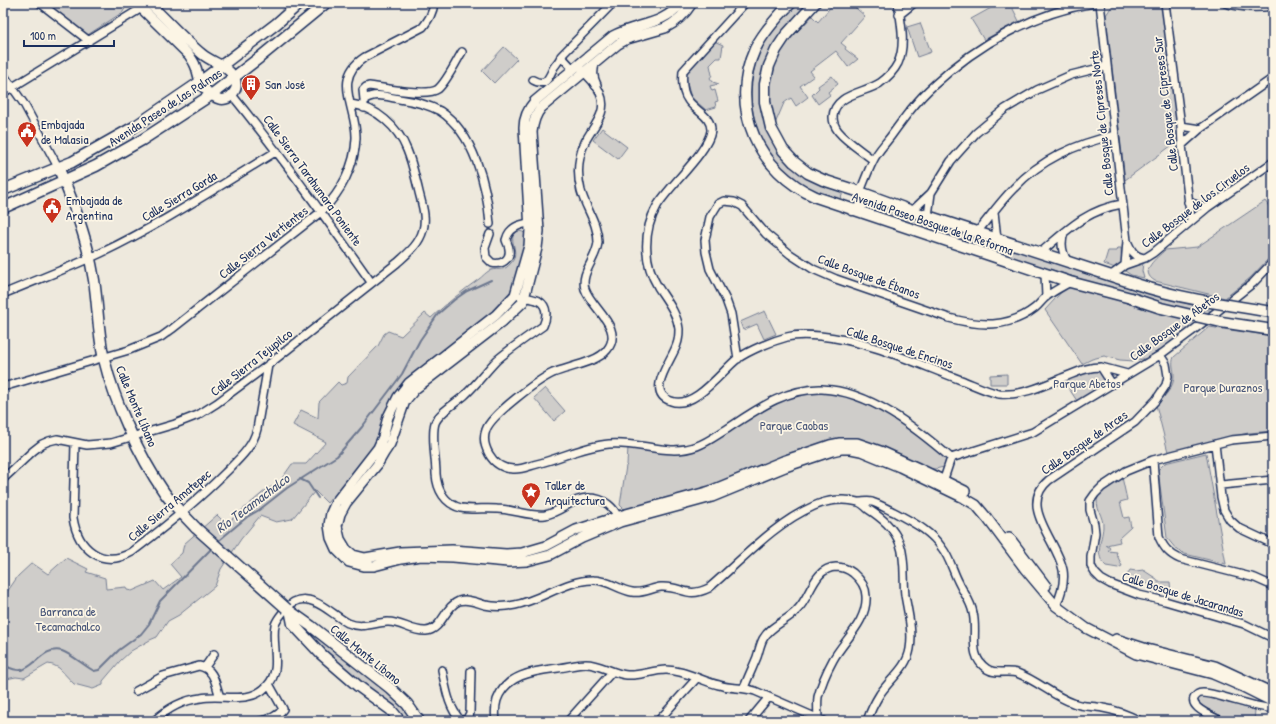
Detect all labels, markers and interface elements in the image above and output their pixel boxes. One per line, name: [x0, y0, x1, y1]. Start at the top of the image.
scale bar: [24, 22, 114, 48]
text: 100 m: [30, 27, 56, 44]
street label: Calle Bosque de Cipreses Sur: [1148, 36, 1182, 172]
street label: Calle Bosque de Cipreses Norte: [1084, 49, 1118, 197]
street label: Avenida Paseo de las Palmas: [105, 64, 225, 150]
building icon: San José: [240, 73, 262, 101]
place label: San José: [265, 75, 305, 93]
street label: Calle Sierra Tarahumara Poniente: [259, 111, 367, 249]
place label: Embajada de Malasia: [41, 115, 89, 148]
public building icon: Embajada de Malasia: [16, 120, 38, 148]
street label: Calle Bosque de los Ciruelos: [1137, 158, 1253, 252]
street label: Calle Sierra Gorda: [138, 166, 220, 226]
street label: Avenida Paseo Bosque de la Reforma: [850, 187, 1016, 259]
place label: Embajada de Argentina: [66, 191, 123, 224]
public building icon: Embajada de Argentina: [41, 196, 63, 224]
street label: Calle Sierra Vertientes: [215, 201, 311, 283]
street label: Calle Bosque de Ébanos: [815, 249, 923, 303]
street label: Calle Bosque de Abetos: [1125, 287, 1223, 365]
street label: Calle Bosque de Encinos: [844, 321, 956, 373]
street label: Calle Sierra Tejupilco: [206, 324, 296, 400]
street label: Calle Monte Líbano: [112, 363, 162, 449]
park label: Parque Abetos: [1053, 374, 1121, 392]
park label: Parque Duraznos: [1184, 378, 1262, 396]
street label: Calle Bosque de Arces: [1037, 405, 1131, 479]
park label: Parque Caobas: [760, 416, 828, 434]
street label: Calle Sierra Amatepec: [123, 465, 215, 545]
water label: Río Tecamachalco: [211, 468, 294, 537]
place label: Taller de Arquitectura: [545, 476, 605, 509]
place icon: Taller de Arquitectura: [520, 481, 542, 509]
street label: Calle Bosque de Jacarandas: [1120, 567, 1246, 621]
park label: Barranca de Tecamachalco: [36, 602, 100, 635]
street label: Calle Monte Líbano: [327, 620, 405, 688]

